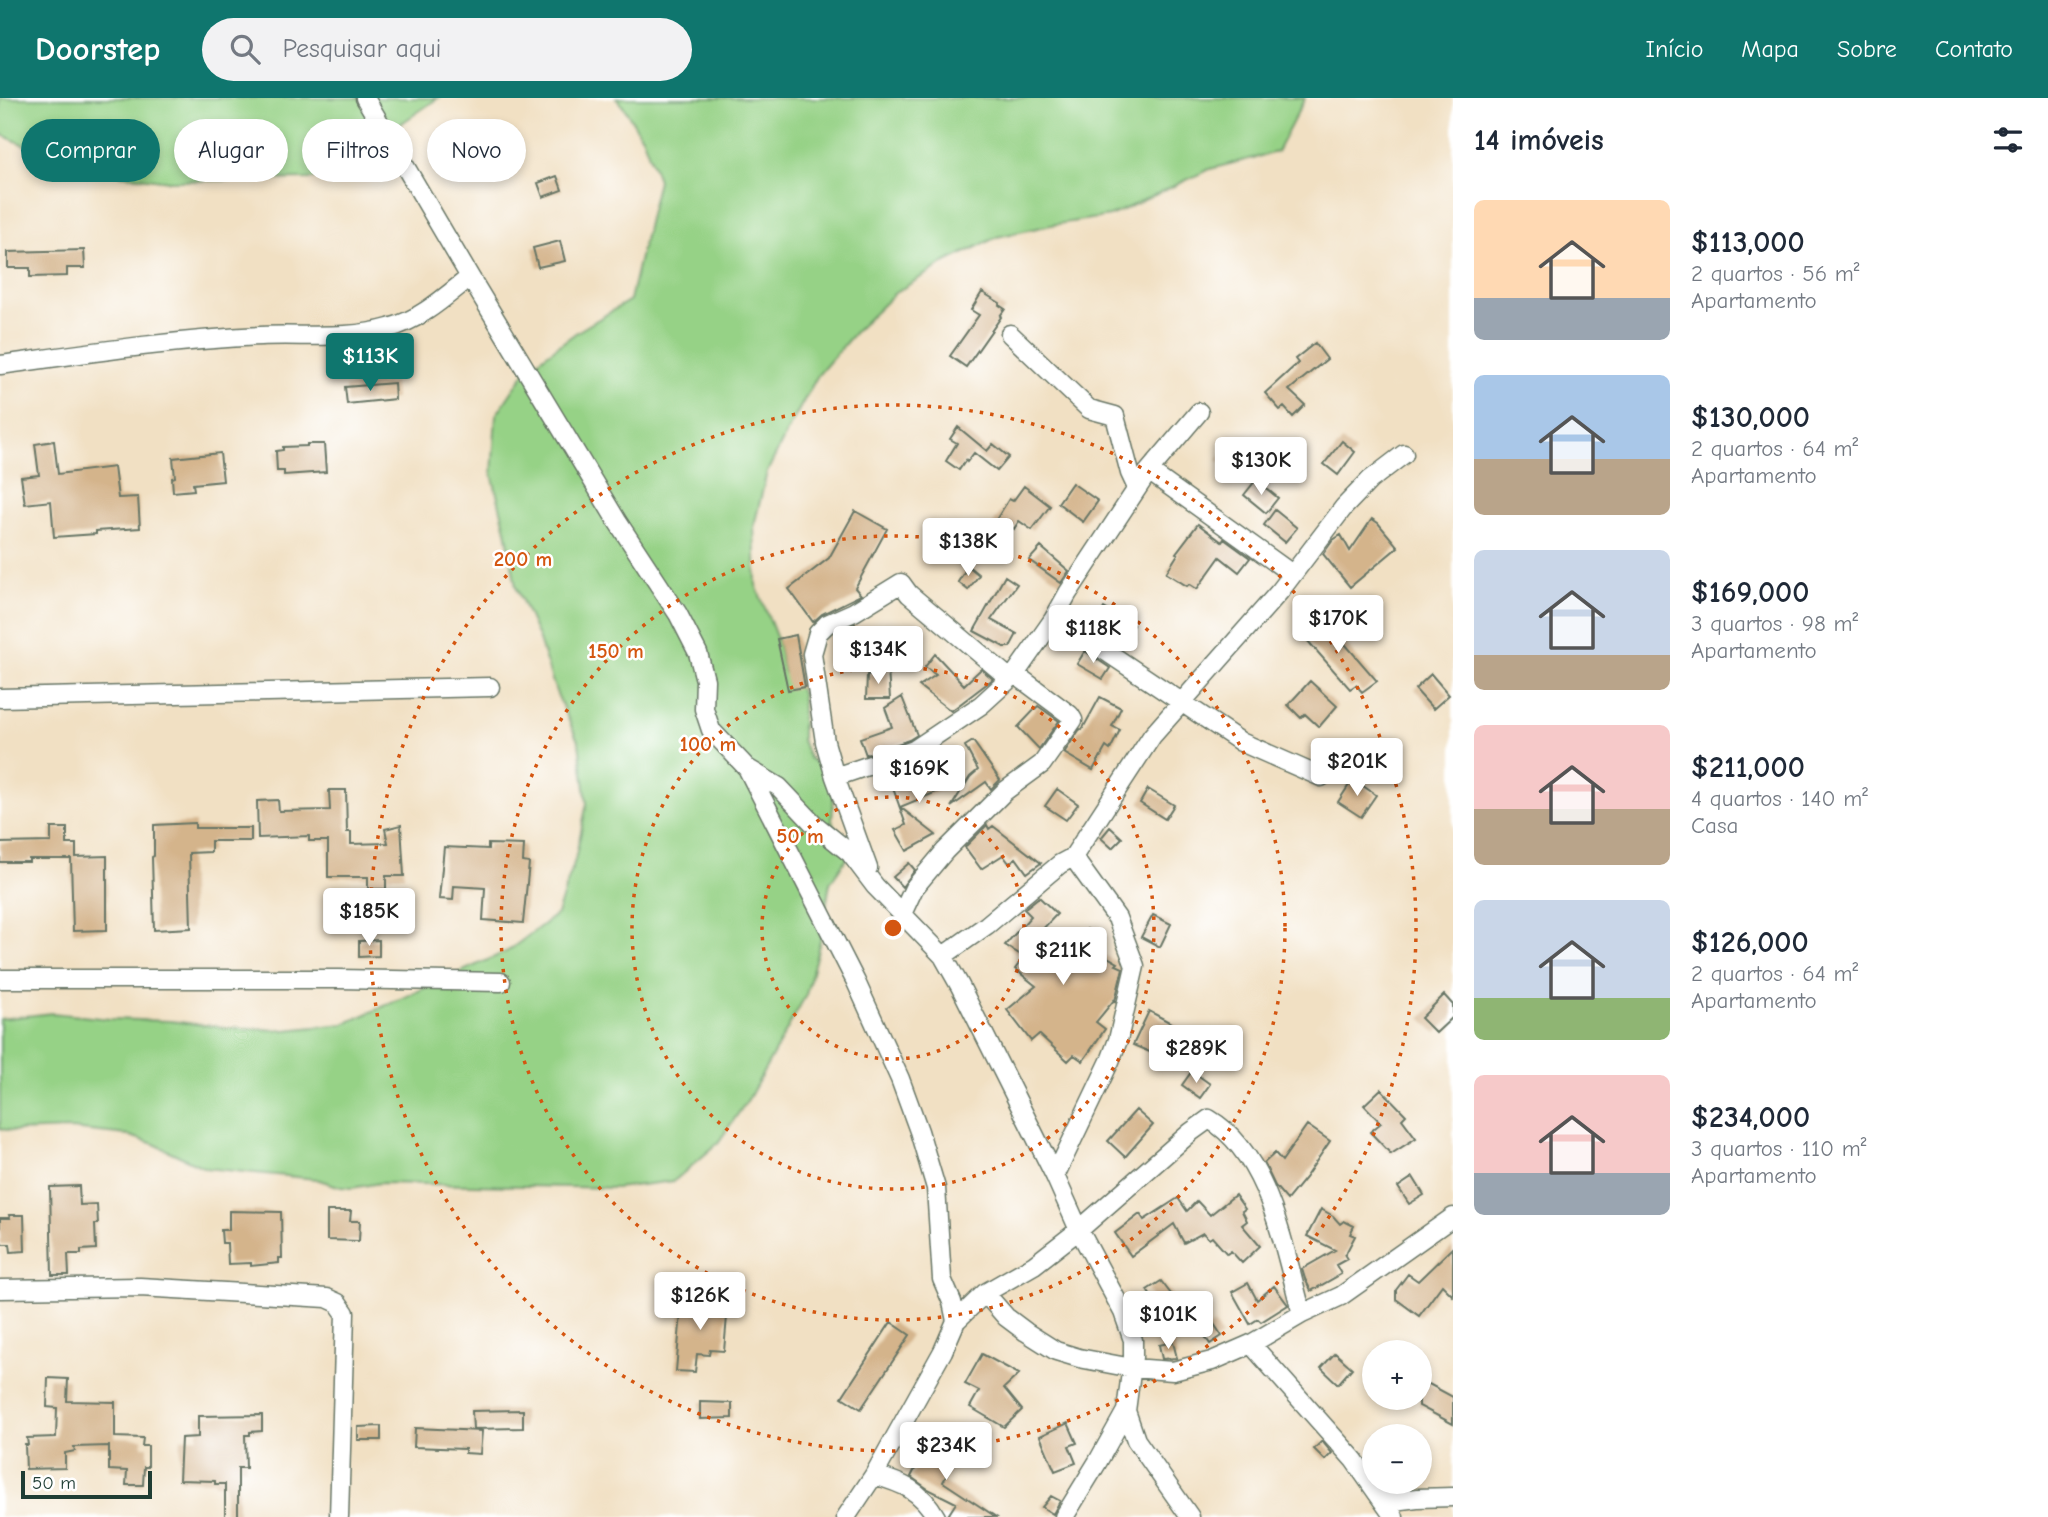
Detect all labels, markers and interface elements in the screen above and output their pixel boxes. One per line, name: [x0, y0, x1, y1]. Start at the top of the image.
search box: [202, 18, 692, 81]
text: Doorstep: [35, 30, 160, 68]
icon: search: [226, 30, 264, 68]
text: Pesquisar aqui: [282, 34, 441, 64]
text: Início: [1645, 35, 1703, 63]
text: Mapa: [1741, 35, 1799, 63]
text: Sobre: [1837, 35, 1897, 63]
text: Contato: [1935, 35, 2013, 63]
chip: Comprar: [21, 119, 160, 182]
chip: Alugar: [174, 119, 288, 182]
chip: Filtros: [302, 119, 413, 182]
chip: Novo: [427, 119, 526, 182]
icon: filters: [1989, 121, 2027, 159]
text: 14 imóveis: [1474, 123, 1604, 158]
text: $113,000: [1691, 225, 1805, 260]
icon: home: [1530, 228, 1614, 312]
text: 2 quartos · 56 m²: [1691, 260, 1860, 287]
text: Apartamento: [1691, 287, 1817, 314]
pin: $113K: [321, 334, 419, 393]
text: $113K: [342, 342, 398, 369]
text: $130,000: [1691, 400, 1810, 435]
icon: home: [1530, 403, 1614, 487]
text: 2 quartos · 64 m²: [1691, 435, 1858, 462]
pin: $130K: [1212, 438, 1310, 497]
text: $130K: [1231, 446, 1291, 473]
text: Apartamento: [1691, 462, 1817, 489]
pin: $138K: [919, 518, 1017, 578]
text: $138K: [939, 527, 997, 554]
text: 200 m: [494, 547, 552, 571]
text: $169,000: [1691, 575, 1809, 610]
icon: home: [1530, 578, 1614, 662]
pin: $170K: [1289, 596, 1387, 655]
text: $170K: [1308, 604, 1368, 631]
pin: $118K: [1044, 606, 1142, 665]
text: 3 quartos · 98 m²: [1691, 610, 1858, 637]
text: $118K: [1065, 614, 1121, 641]
pin: $134K: [829, 626, 927, 686]
text: $134K: [849, 635, 907, 662]
text: Apartamento: [1691, 637, 1817, 664]
text: 150 m: [588, 639, 644, 663]
text: 100 m: [680, 732, 736, 756]
pin: $201K: [1308, 738, 1406, 798]
pin: $169K: [870, 746, 968, 805]
text: $201K: [1327, 747, 1387, 774]
text: $211,000: [1691, 750, 1805, 785]
icon: home: [1530, 753, 1614, 837]
text: $169K: [889, 754, 949, 781]
text: 4 quartos · 140 m²: [1691, 785, 1868, 812]
text: Casa: [1691, 812, 1738, 839]
text: 50 m: [776, 824, 824, 848]
pin: $185K: [320, 888, 418, 948]
text: $185K: [339, 897, 399, 924]
centre of rings: [881, 916, 905, 940]
text: $126,000: [1691, 925, 1809, 960]
pin: $211K: [1014, 928, 1112, 987]
icon: home: [1530, 928, 1614, 1012]
text: $211K: [1035, 936, 1091, 963]
text: 2 quartos · 64 m²: [1691, 960, 1858, 987]
text: Apartamento: [1691, 987, 1817, 1014]
pin: $289K: [1147, 1026, 1245, 1085]
text: $289K: [1165, 1034, 1227, 1061]
text: $234,000: [1691, 1100, 1810, 1135]
icon: home: [1530, 1103, 1614, 1187]
text: 3 quartos · 110 m²: [1691, 1135, 1867, 1162]
text: Apartamento: [1691, 1162, 1817, 1189]
pin: $126K: [651, 1272, 749, 1332]
text: $126K: [670, 1281, 730, 1308]
pin: $101K: [1119, 1292, 1217, 1351]
text: $101K: [1139, 1300, 1197, 1327]
map controls: [1362, 1340, 1432, 1494]
button: +: [1362, 1340, 1432, 1410]
pin: $234K: [897, 1422, 995, 1482]
button: −: [1362, 1424, 1432, 1494]
text: $234K: [916, 1431, 976, 1458]
scale bar: [21, 1468, 152, 1500]
text: 50 m: [32, 1472, 76, 1494]

